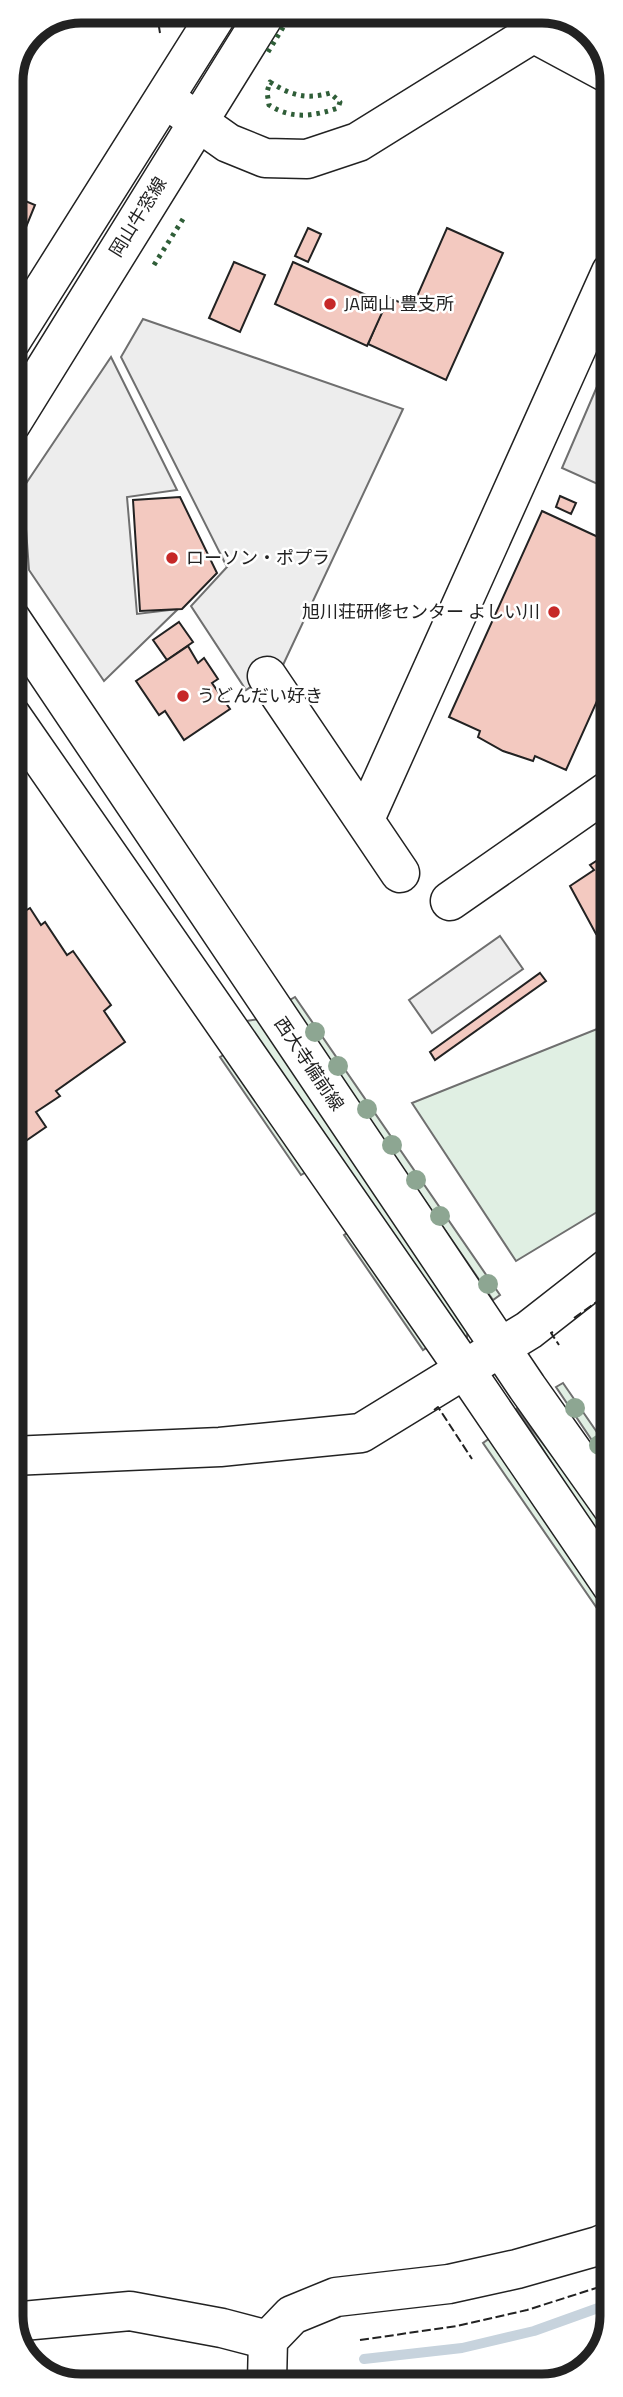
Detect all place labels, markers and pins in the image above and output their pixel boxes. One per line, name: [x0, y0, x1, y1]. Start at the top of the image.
place label: JA岡山 豊支所: [344, 290, 454, 317]
marker: JA岡山 豊支所: [322, 296, 338, 312]
place label: ローソン・ポプラ: [186, 544, 330, 571]
marker: ローソン・ポプラ: [164, 550, 180, 566]
place label: 旭川荘研修センター よしい川: [302, 598, 540, 625]
marker: 旭川荘研修センター よしい川: [546, 604, 562, 620]
place label: うどんだい好き: [197, 682, 323, 709]
marker: うどんだい好き: [175, 688, 191, 704]

